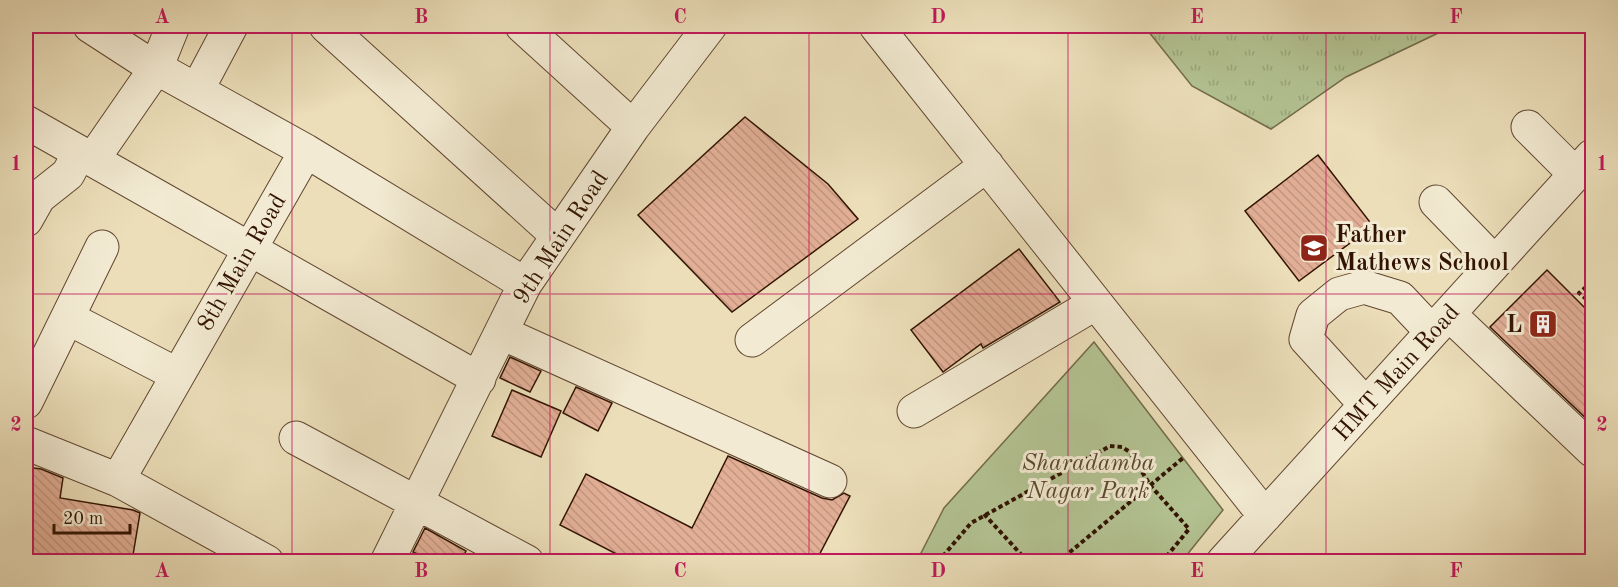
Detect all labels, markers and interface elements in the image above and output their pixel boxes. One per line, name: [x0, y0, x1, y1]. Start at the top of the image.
text: A: [154, 8, 170, 28]
text: B: [414, 8, 428, 28]
text: C: [673, 8, 687, 28]
text: D: [930, 8, 946, 28]
text: E: [1190, 8, 1204, 28]
text: F: [1449, 8, 1463, 28]
text: 1: [10, 155, 22, 175]
text: 1: [1596, 155, 1608, 175]
street label: 9th Main Road: [510, 167, 614, 309]
street label: 8th Main Road: [194, 190, 292, 336]
place label: Father Mathews School: [1335, 224, 1509, 276]
school or university icon: Father Mathews School: [1298, 232, 1330, 264]
street label: HMT Main Road: [1330, 300, 1465, 446]
building icon: L: [1527, 308, 1559, 340]
place label: L: [1506, 314, 1522, 338]
text: 2: [10, 416, 22, 436]
text: 2: [1596, 416, 1608, 436]
park label: Sharadamba Nagar Park: [1022, 452, 1154, 504]
scale bar: [54, 497, 130, 535]
text: 20 m: [63, 510, 103, 528]
text: A: [154, 562, 170, 582]
text: B: [414, 562, 428, 582]
text: C: [673, 562, 687, 582]
text: D: [930, 562, 946, 582]
text: E: [1190, 562, 1204, 582]
text: F: [1449, 562, 1463, 582]

